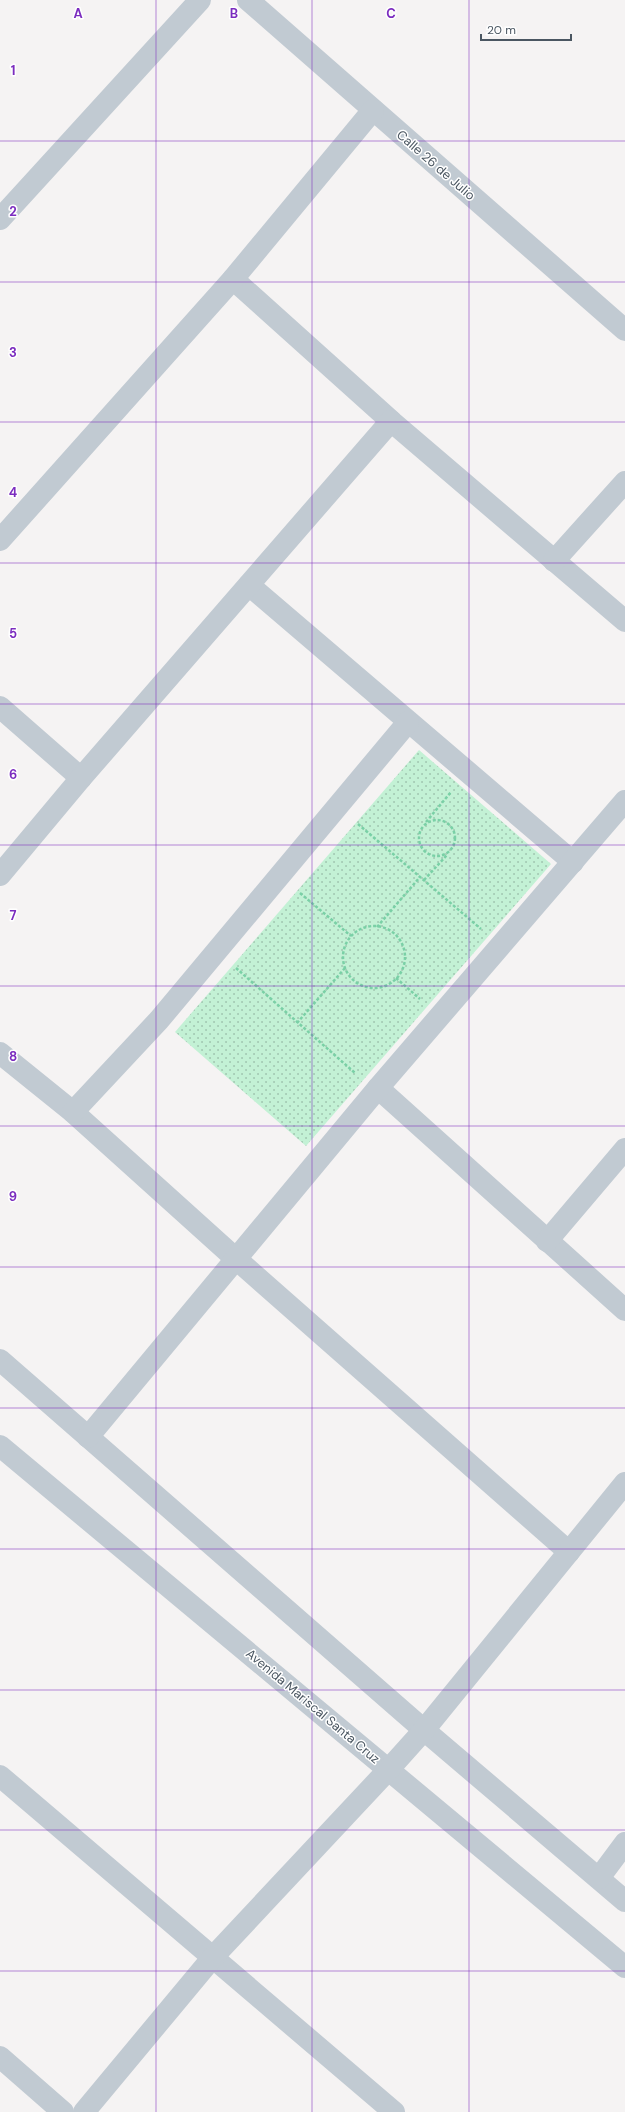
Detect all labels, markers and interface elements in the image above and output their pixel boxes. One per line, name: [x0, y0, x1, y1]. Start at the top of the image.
text: A: [73, 5, 83, 22]
text: B: [230, 5, 238, 22]
text: C: [386, 5, 396, 22]
scale bar: [481, 16, 571, 42]
text: 20 m: [487, 22, 516, 38]
text: 1: [11, 62, 15, 79]
street label: Calle 26 de Julio: [393, 126, 479, 204]
text: 2: [9, 203, 17, 220]
text: 3: [9, 344, 17, 361]
text: 4: [9, 484, 17, 501]
text: 5: [9, 625, 17, 642]
text: 6: [9, 766, 17, 783]
text: 7: [10, 907, 17, 924]
text: 8: [9, 1048, 17, 1065]
text: 9: [9, 1188, 17, 1205]
street label: Avenida Mariscal Santa Cruz: [243, 1645, 383, 1767]

